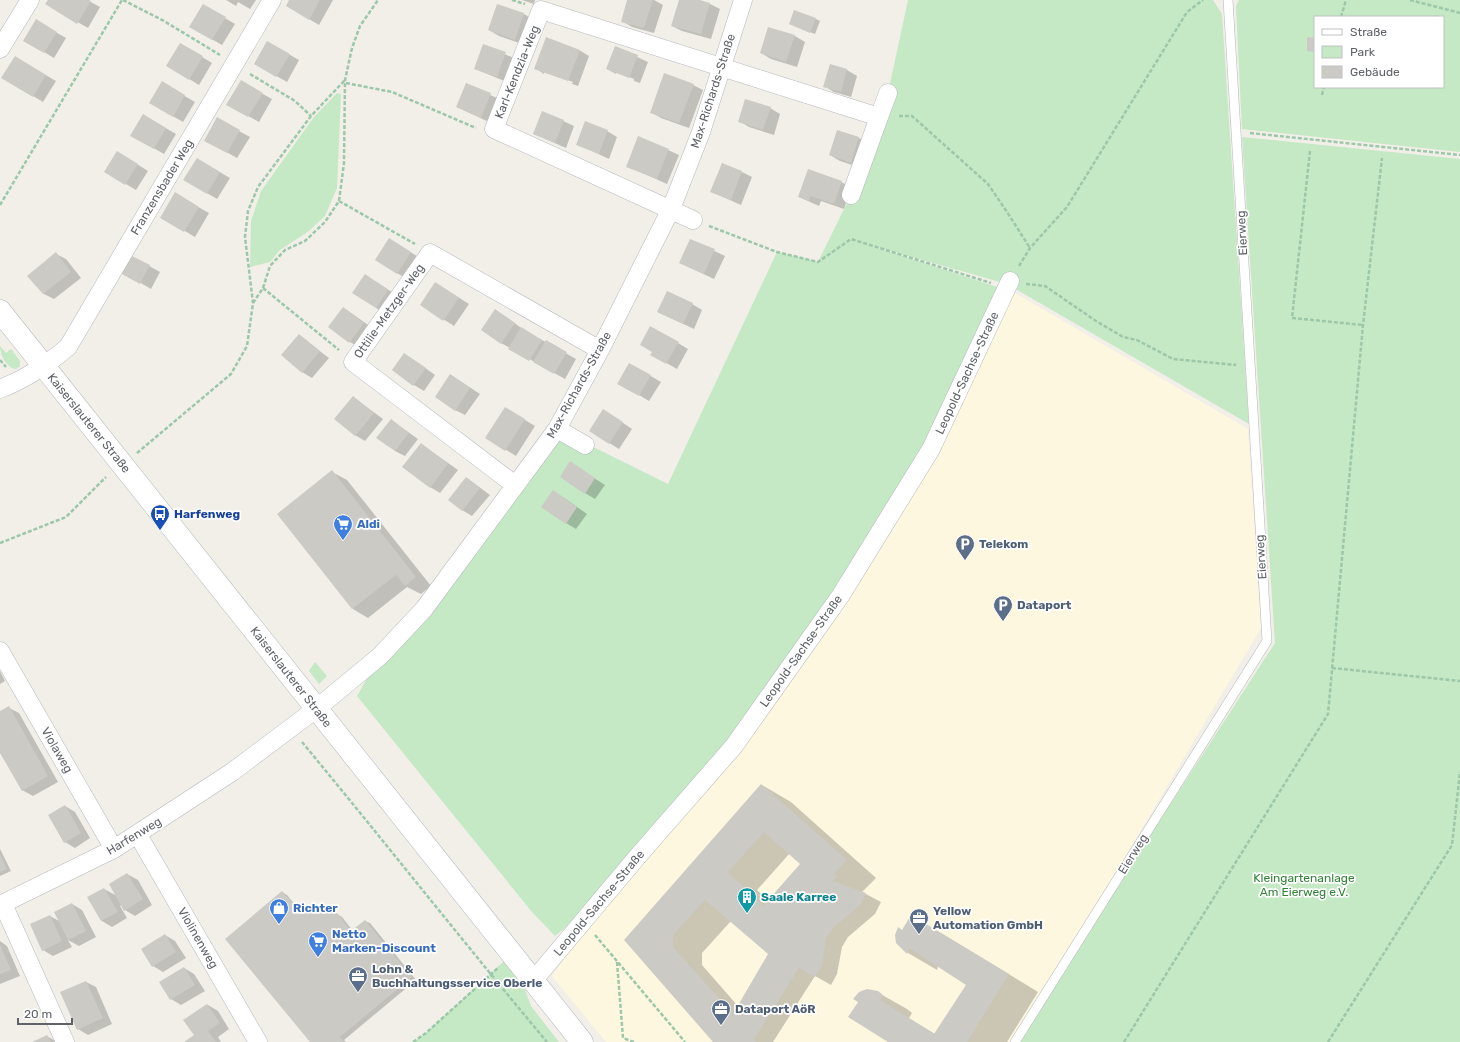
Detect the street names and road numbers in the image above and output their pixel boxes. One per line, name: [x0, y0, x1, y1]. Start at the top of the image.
street label: Karl-Kendzia-Weg: [492, 23, 542, 121]
street label: Max-Richards-Straße: [688, 32, 738, 150]
street label: Franzensbader Weg: [128, 137, 196, 237]
street label: Eierweg: [1234, 210, 1250, 256]
street label: Ottilie-Metzger-Weg: [351, 261, 427, 361]
street label: Leopold-Sachse-Straße: [932, 309, 1002, 436]
street label: Max-Richards-Straße: [544, 329, 614, 441]
street label: Kaiserslauterer Straße: [45, 370, 134, 476]
street label: Eierweg: [1252, 534, 1270, 580]
street label: Leopold-Sachse-Straße: [757, 592, 845, 710]
street label: Kaiserslauterer Straße: [247, 624, 335, 730]
street label: Violaweg: [38, 725, 76, 775]
street label: Harfenweg: [104, 814, 164, 858]
street label: Eierweg: [1115, 831, 1151, 877]
street label: Leopold-Sachse-Straße: [551, 847, 647, 959]
street label: Violinenweg: [175, 905, 221, 971]

